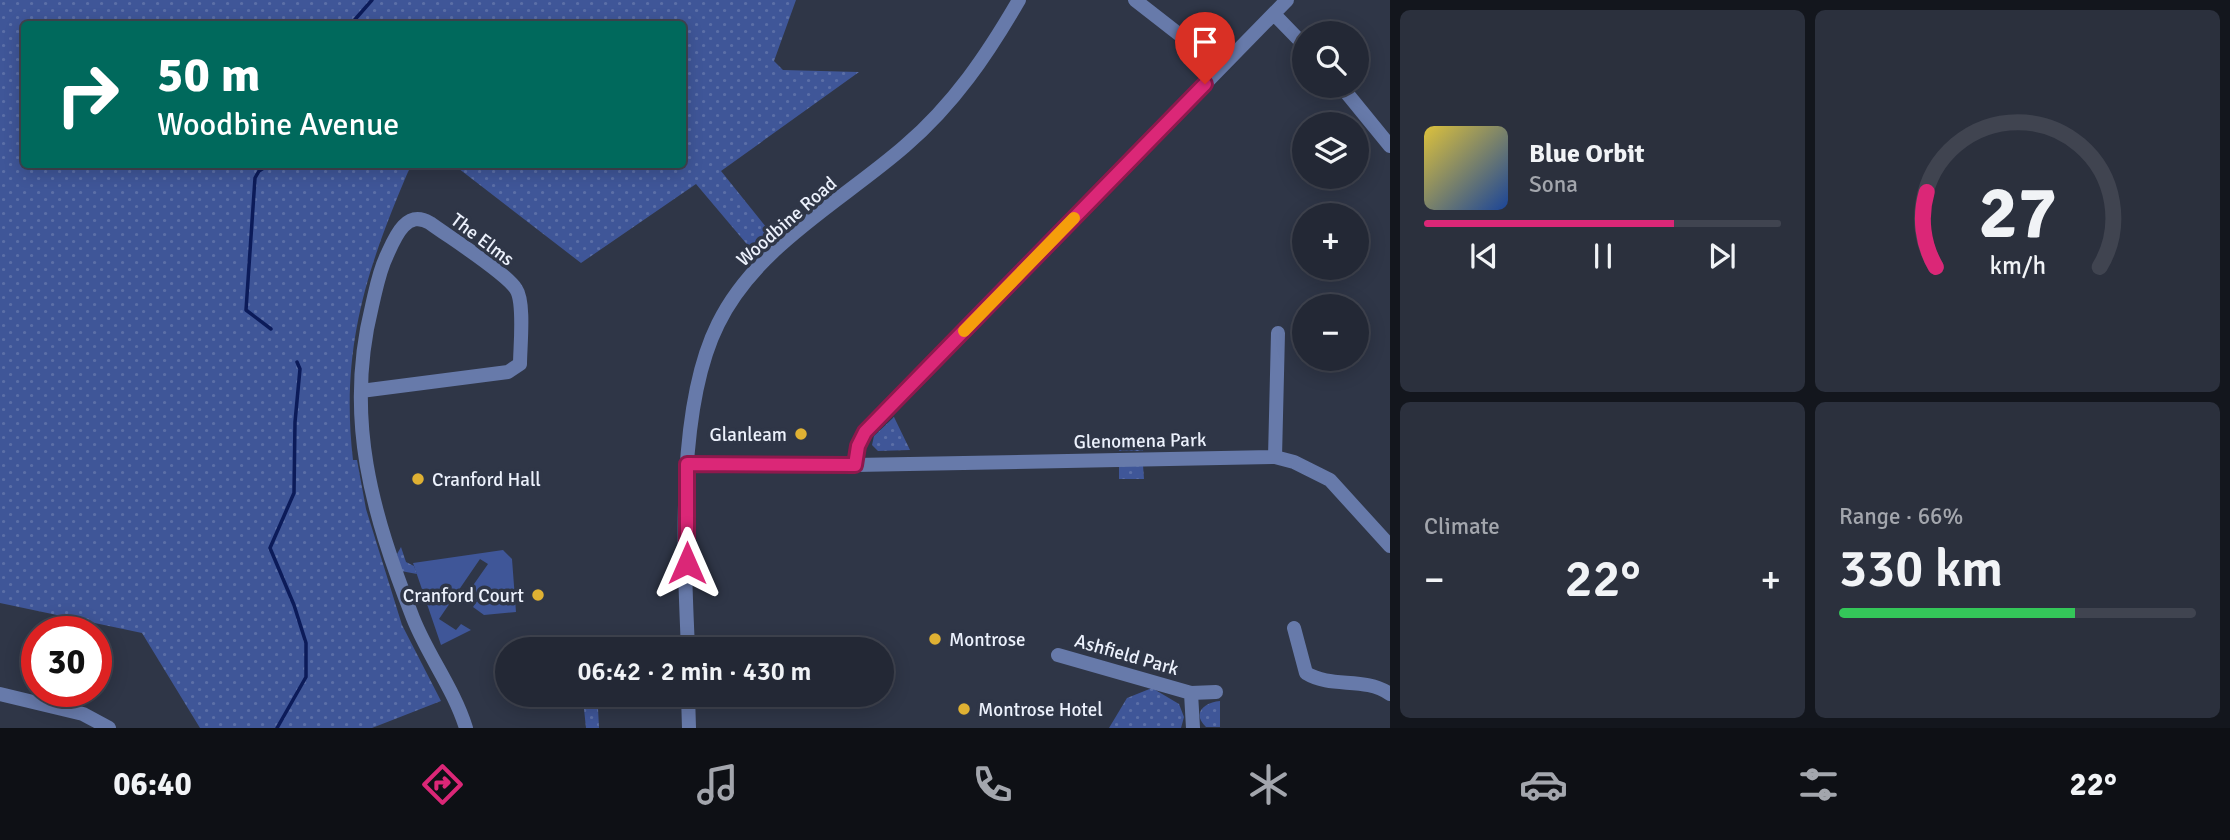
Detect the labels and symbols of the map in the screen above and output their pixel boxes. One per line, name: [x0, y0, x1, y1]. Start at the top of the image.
pin: [1175, 12.0, 1235, 84]
street label: Woodbine Road: [732, 172, 842, 272]
street label: The Elms: [446, 208, 519, 271]
place label: Glanleam: [710, 423, 787, 447]
marker: Glanleam: [793, 426, 809, 442]
street label: Glenomena Park: [1073, 428, 1207, 454]
place label: Cranford Hall: [432, 468, 541, 492]
marker: Cranford Hall: [410, 471, 426, 487]
position arrow: [650, 526, 724, 600]
place label: Cranford Court: [403, 584, 524, 608]
marker: Cranford Court: [530, 587, 546, 603]
speed limit sign: 30: [21, 616, 112, 707]
place label: Montrose: [949, 628, 1026, 652]
street label: Ashfield Park: [1072, 629, 1182, 681]
marker: Montrose: [927, 631, 943, 647]
place label: Montrose Hotel: [978, 698, 1103, 722]
marker: Montrose Hotel: [956, 701, 972, 717]

